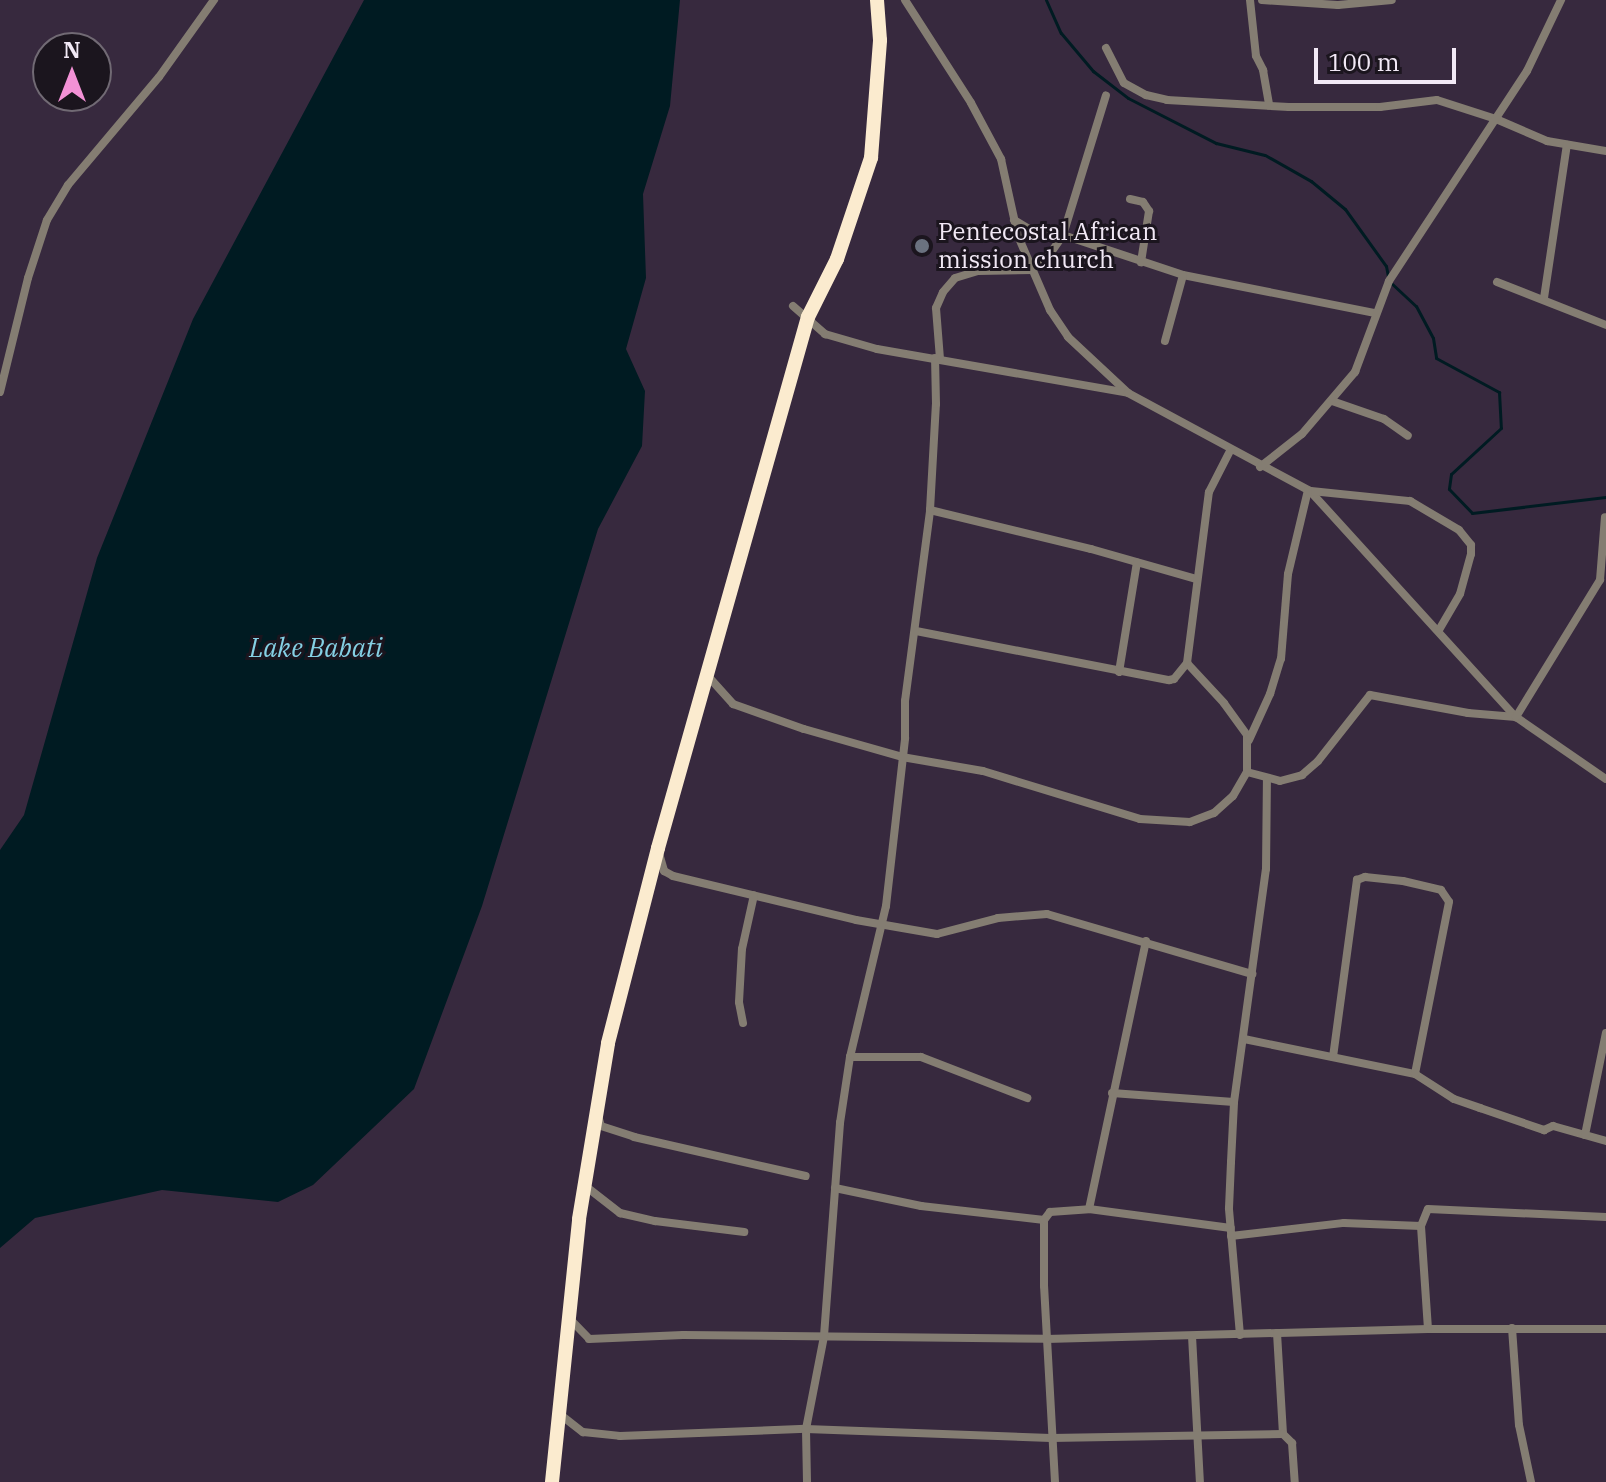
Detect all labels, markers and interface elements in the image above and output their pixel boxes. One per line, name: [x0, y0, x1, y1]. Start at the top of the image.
north arrow: [32, 32, 112, 112]
scale bar: [1318, 32, 1460, 82]
text: N: [63, 35, 81, 64]
text: 100 m: [1328, 46, 1400, 78]
place label: Pentecostal African mission church: [938, 218, 1157, 274]
marker: Pentecostal African mission church: [913, 237, 931, 255]
water label: Lake Babati: [249, 632, 383, 664]

